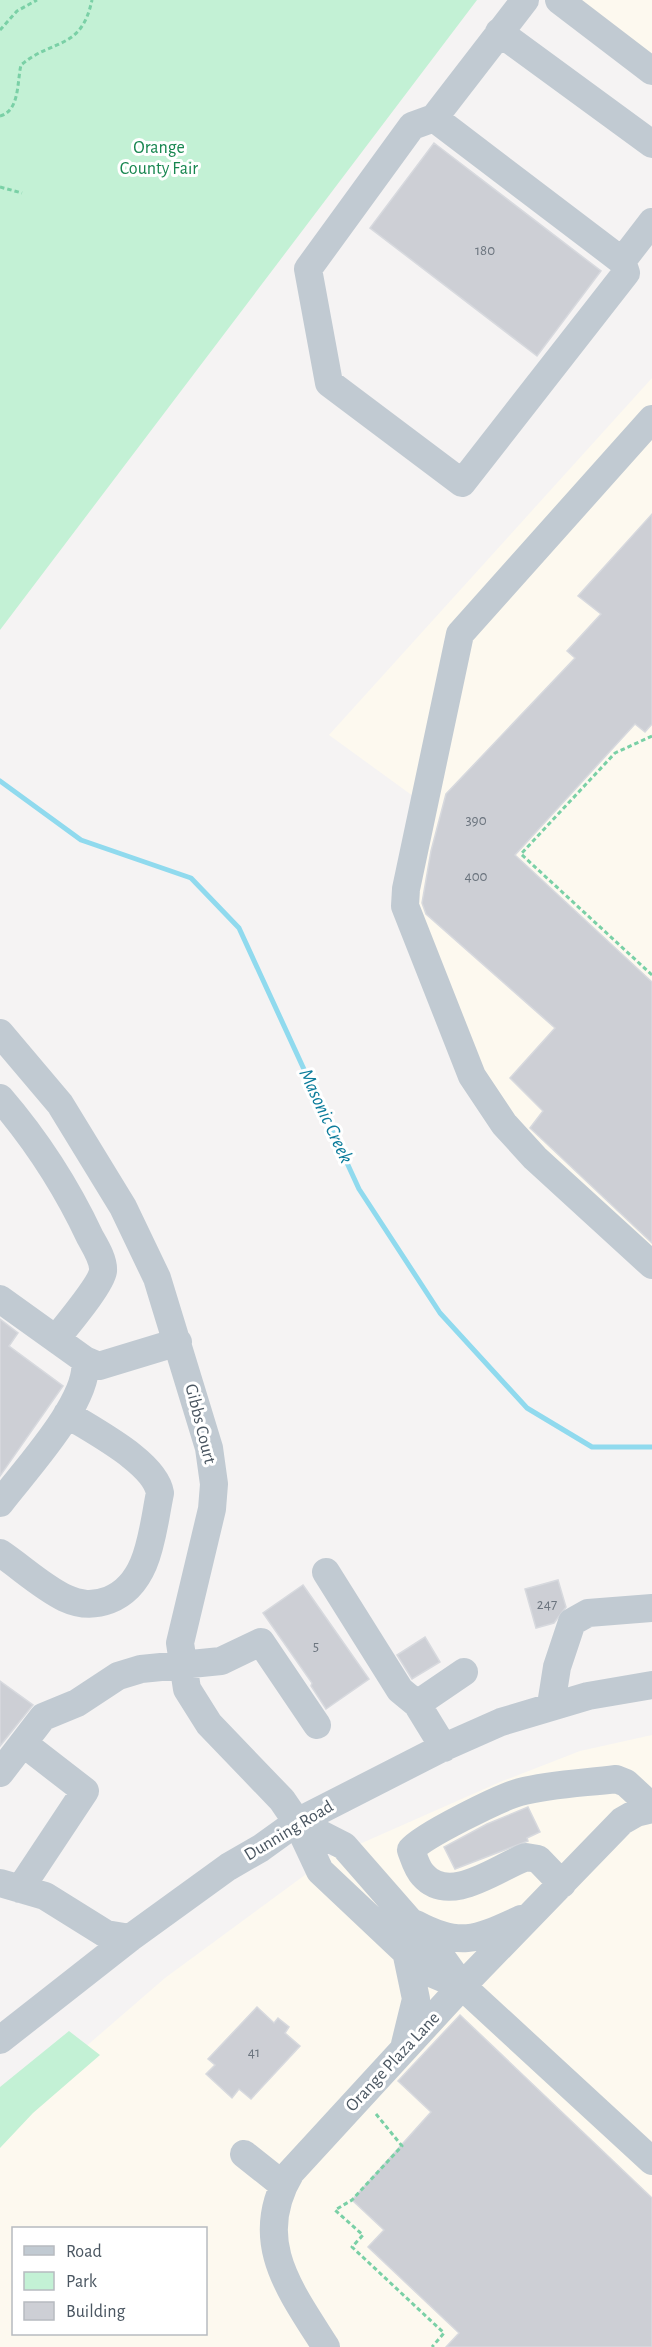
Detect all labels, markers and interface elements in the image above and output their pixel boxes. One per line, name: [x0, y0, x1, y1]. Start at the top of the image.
park label: Orange County Fair: [120, 139, 198, 178]
house number: 180: [475, 243, 495, 258]
house number: 390: [465, 813, 487, 828]
house number: 400: [464, 869, 488, 884]
water label: Masonic Creek: [295, 1066, 357, 1166]
street label: Gibbs Court: [181, 1382, 219, 1466]
house number: 247: [537, 1597, 557, 1612]
house number: 5: [313, 1639, 319, 1654]
street label: Dunning Road: [241, 1797, 337, 1865]
street label: Orange Plaza Lane: [343, 2009, 443, 2115]
house number: 41: [248, 2045, 260, 2060]
legend: [12, 2227, 207, 2335]
text: Road: [66, 2243, 102, 2261]
text: Park: [66, 2273, 98, 2291]
text: Building: [66, 2303, 126, 2321]

